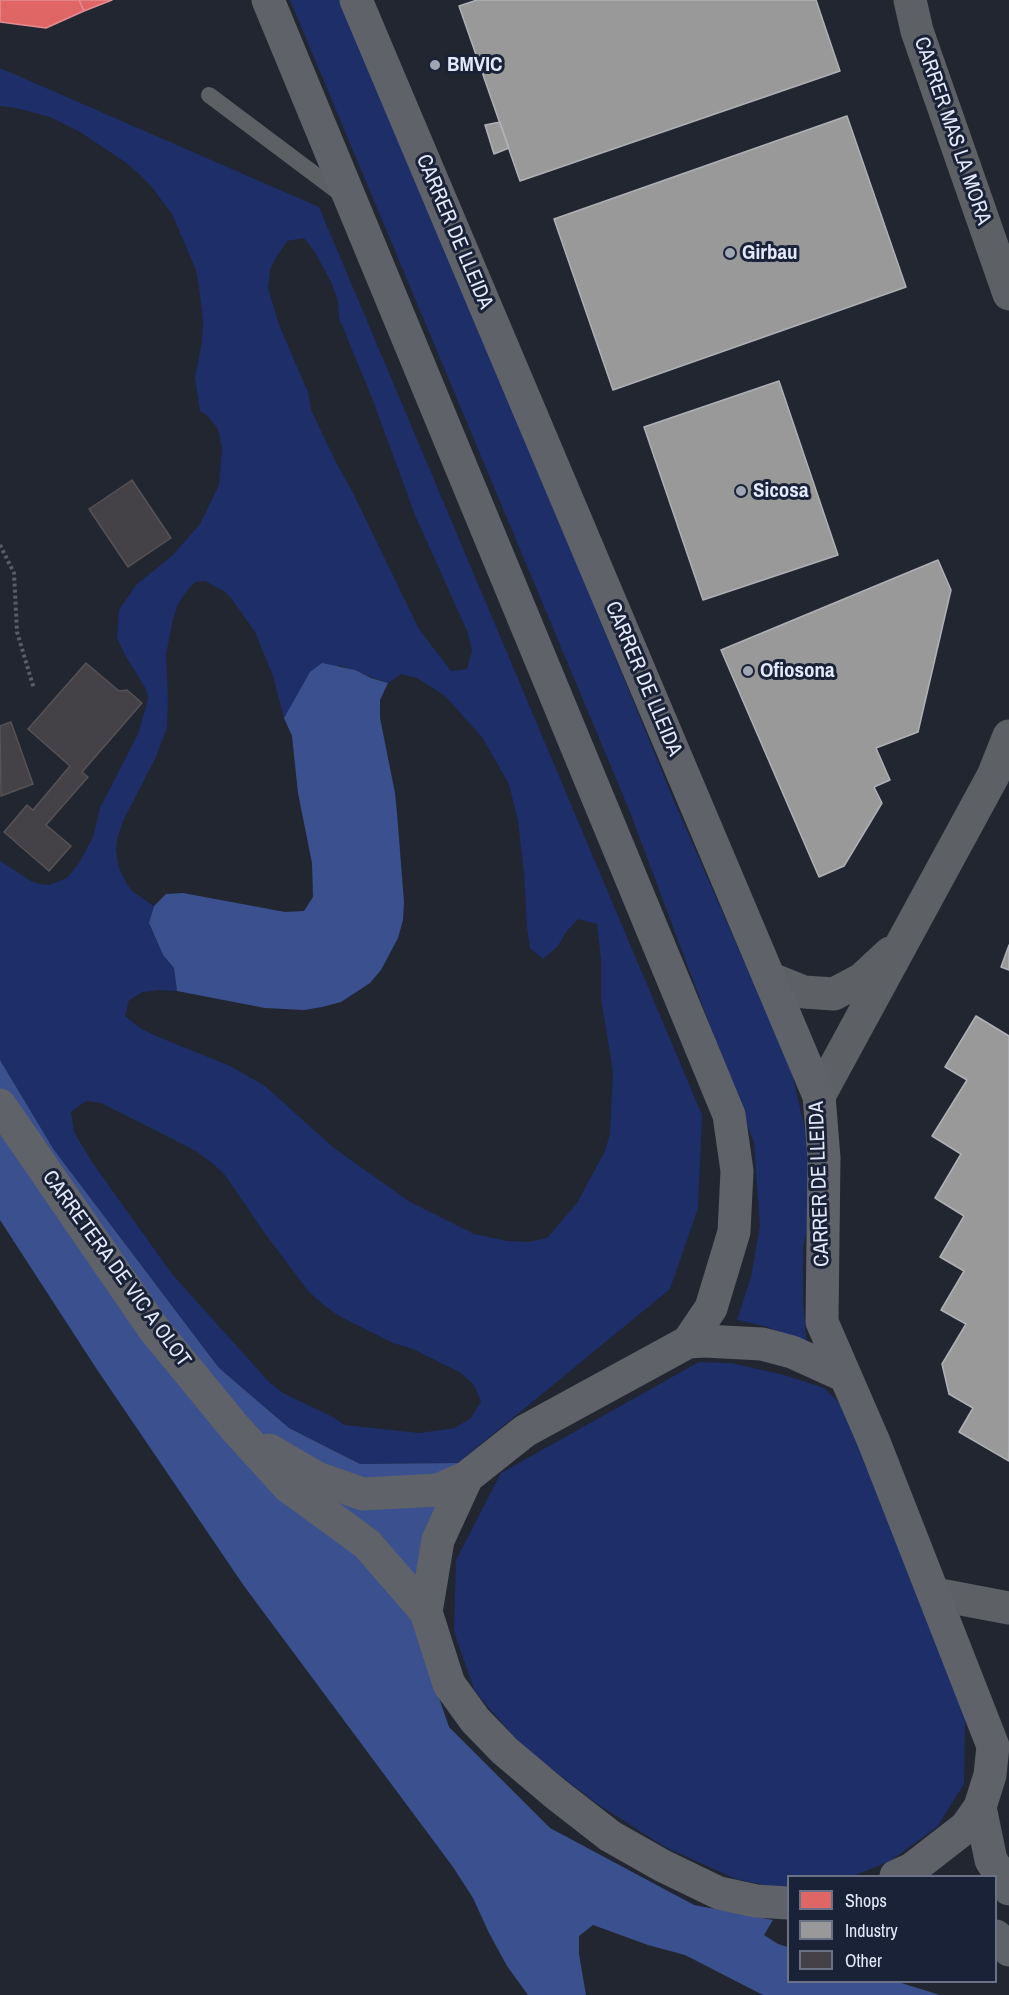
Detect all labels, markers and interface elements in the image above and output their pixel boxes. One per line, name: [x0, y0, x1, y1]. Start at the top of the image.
street label: CARRER MAS LA MORA: [908, 34, 996, 228]
place label: BMVIC: [447, 52, 502, 78]
marker: BMVIC: [428, 58, 442, 72]
street label: CARRER DE LLEIDA: [410, 151, 498, 313]
place label: Girbau: [742, 240, 798, 266]
marker: Girbau: [723, 246, 737, 260]
place label: Sicosa: [753, 478, 809, 504]
marker: Sicosa: [734, 484, 748, 498]
street label: CARRER DE LLEIDA: [599, 598, 687, 760]
place label: Ofiosona: [760, 658, 835, 684]
marker: Ofiosona: [741, 664, 755, 678]
street label: CARRER DE LLEIDA: [805, 1101, 835, 1267]
street label: CARRETERA DE VIC A OLOT: [36, 1166, 196, 1372]
legend: [787, 1875, 997, 1983]
text: Shops: [845, 1888, 887, 1913]
text: Industry: [845, 1918, 898, 1943]
text: Other: [845, 1948, 882, 1973]

